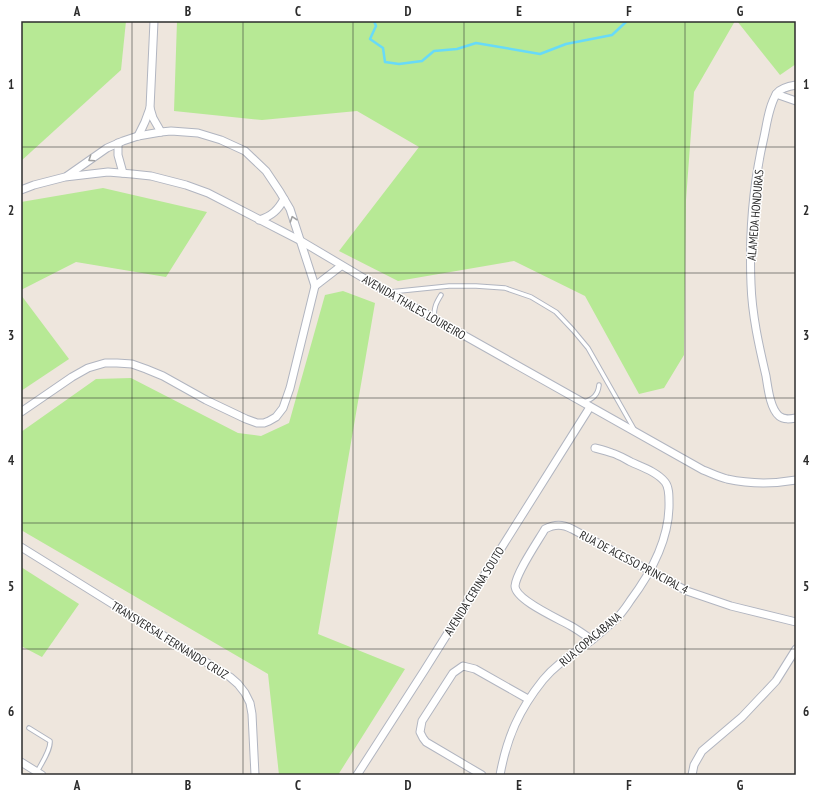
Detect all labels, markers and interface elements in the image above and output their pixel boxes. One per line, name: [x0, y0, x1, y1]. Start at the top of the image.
text: A: [73, 3, 81, 20]
text: B: [185, 3, 191, 20]
text: C: [295, 3, 301, 20]
text: D: [405, 3, 412, 20]
text: E: [516, 3, 522, 20]
text: F: [626, 3, 632, 20]
text: G: [737, 3, 744, 20]
text: 1: [8, 76, 14, 93]
text: 1: [803, 76, 809, 93]
one-way arrow: [89, 154, 96, 161]
street label: ALAMEDA HONDURAS: [744, 169, 766, 261]
text: 2: [8, 202, 14, 219]
text: 2: [803, 202, 809, 219]
one-way arrow: [290, 216, 298, 223]
street label: AVENIDA THALES LOUREIRO: [360, 271, 469, 343]
text: 3: [8, 327, 14, 344]
text: 3: [803, 327, 809, 344]
text: 4: [8, 452, 15, 469]
text: 4: [803, 452, 810, 469]
street label: RUA DE ACESSO PRINCIPAL 4: [577, 527, 691, 597]
street label: AVENIDA CERINA SOUTO: [441, 543, 508, 638]
text: 5: [8, 578, 14, 595]
text: 5: [803, 578, 809, 595]
street label: TRANSVERSAL FERNANDO CRUZ: [109, 598, 231, 682]
street label: RUA COPACABANA: [556, 609, 624, 669]
text: 6: [8, 703, 14, 720]
text: 6: [803, 703, 809, 720]
text: A: [73, 777, 81, 794]
text: B: [185, 777, 191, 794]
text: C: [295, 777, 301, 794]
text: D: [405, 777, 412, 794]
text: E: [516, 777, 522, 794]
text: F: [626, 777, 632, 794]
text: G: [737, 777, 744, 794]

